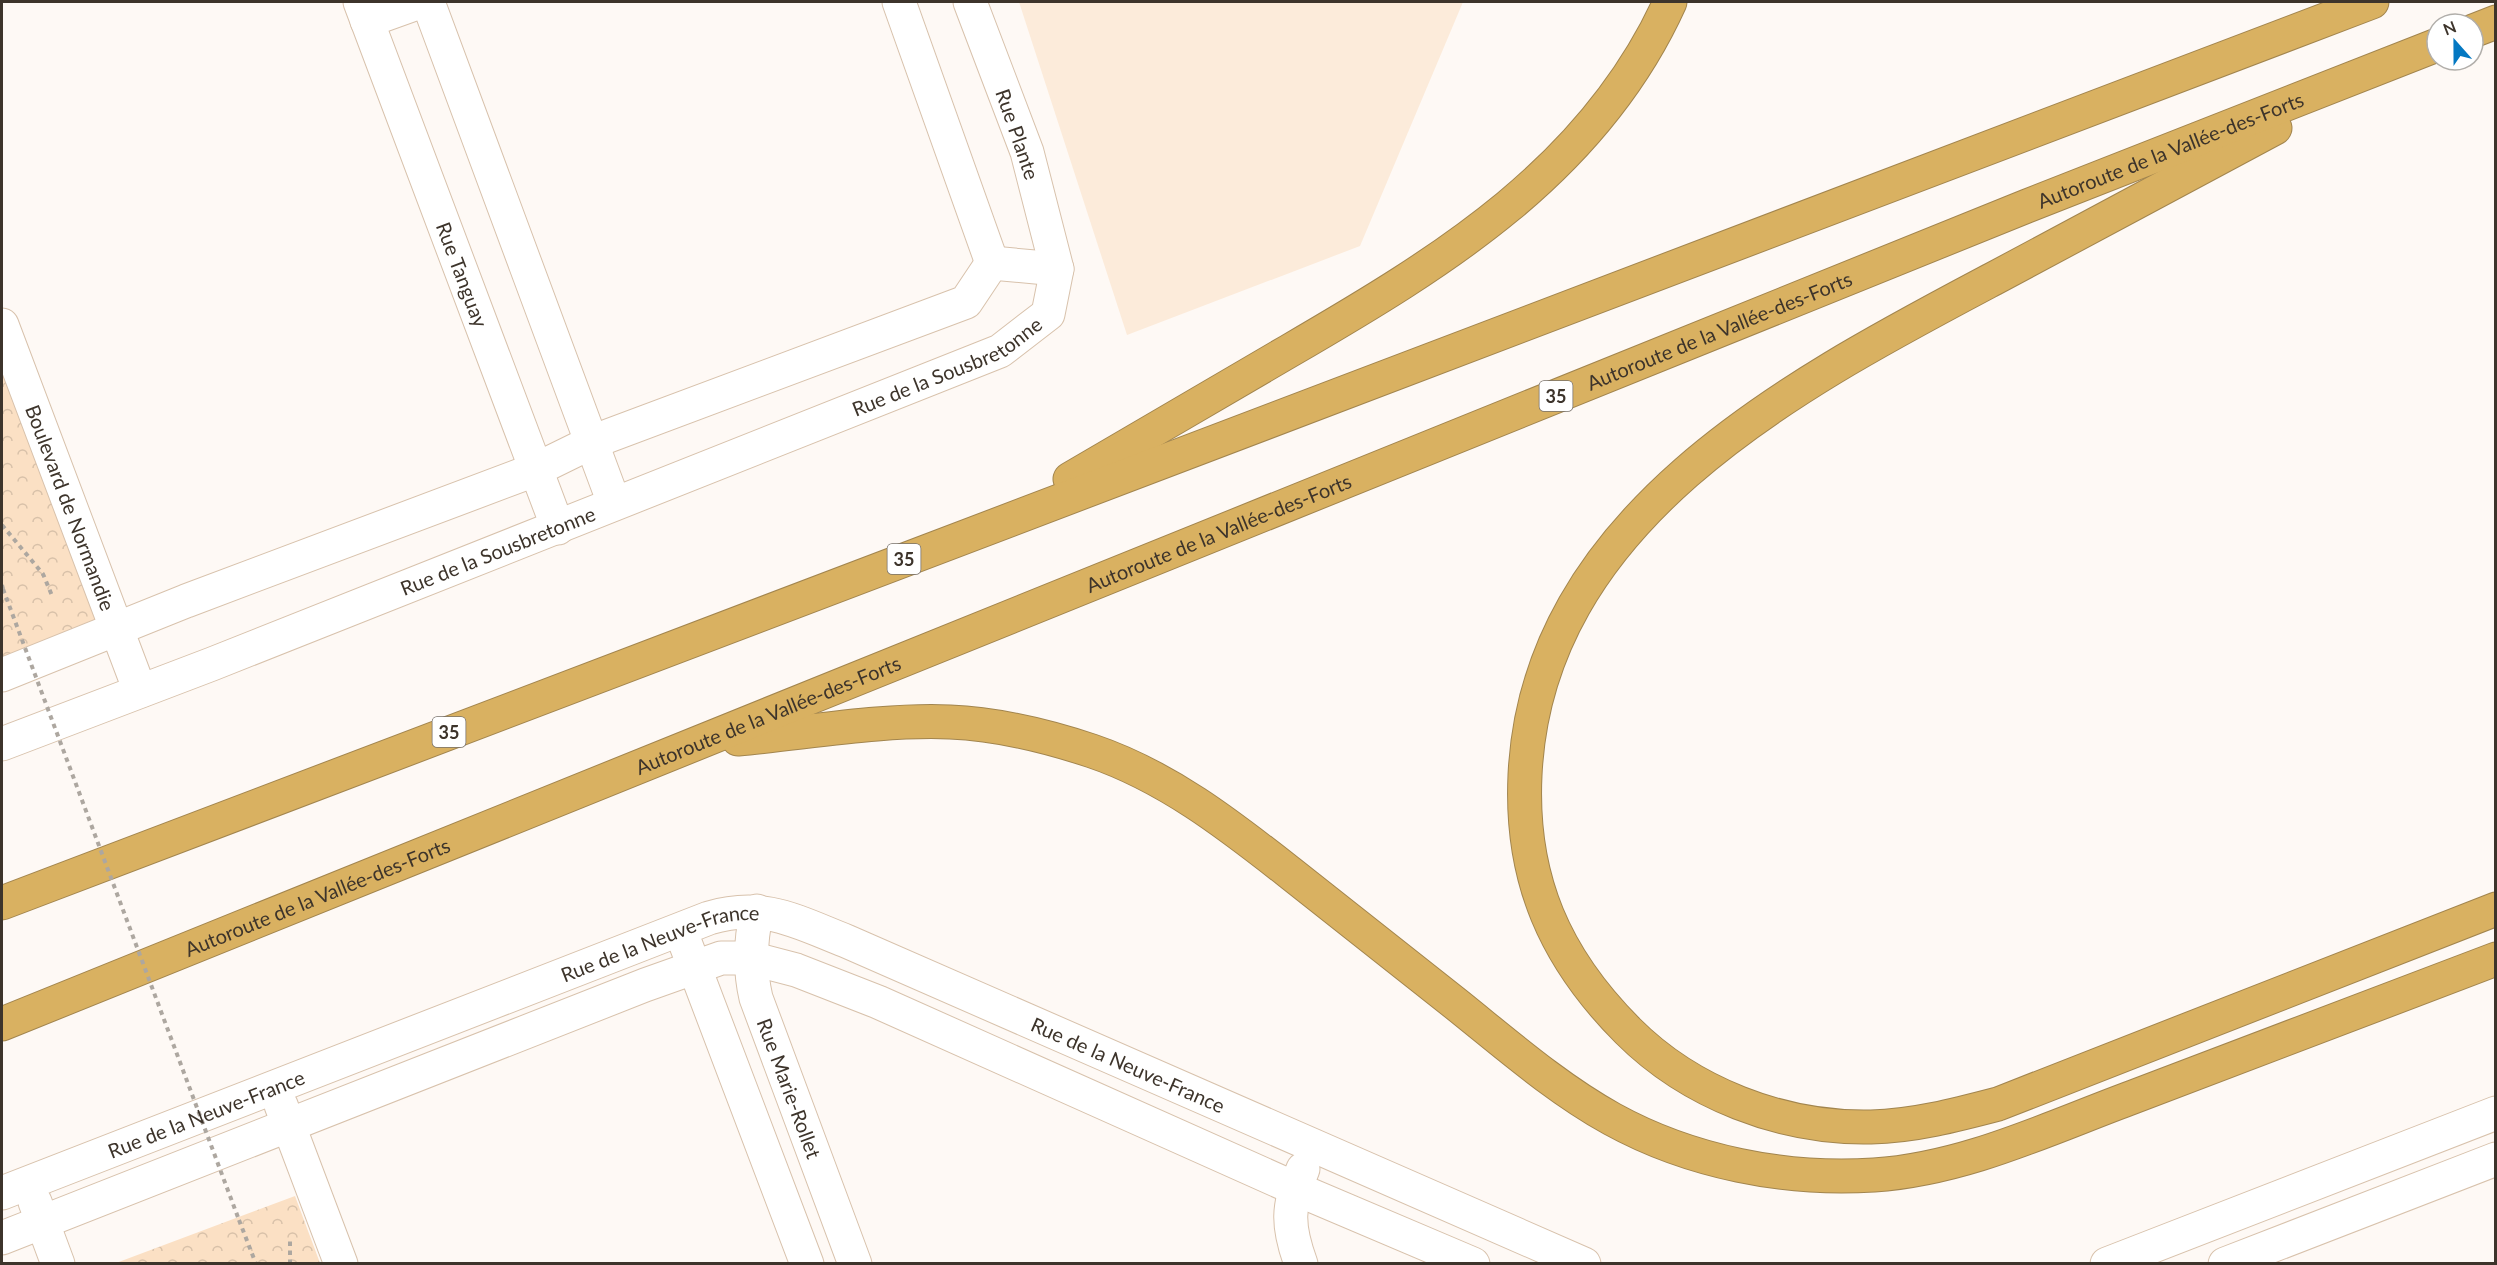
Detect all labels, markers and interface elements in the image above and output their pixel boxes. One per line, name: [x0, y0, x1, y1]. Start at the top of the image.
north arrow: [2425, 12, 2485, 72]
text: N: [2440, 16, 2459, 39]
street label: Rue Plante: [991, 86, 1045, 182]
street label: Autoroute de la Vallée-des-Forts: [2034, 87, 2307, 213]
street label: Rue Tanguay: [432, 218, 493, 331]
street label: Autoroute de la Vallée-des-Forts: [1583, 266, 1855, 395]
street label: Rue de la Sousbretonne: [848, 311, 1046, 421]
road number: 35: [1540, 381, 1572, 411]
street label: Boulevard de Normandie: [21, 401, 121, 614]
street label: Autoroute de la Vallée-des-Forts: [1082, 468, 1355, 597]
street label: Rue de la Sousbretonne: [397, 501, 598, 600]
road number: 35: [888, 544, 920, 574]
street label: Autoroute de la Vallée-des-Forts: [632, 650, 904, 779]
road number: 35: [432, 717, 466, 747]
street label: Autoroute de la Vallée-des-Forts: [181, 832, 453, 961]
street label: Rue de la Neuve-France: [557, 900, 760, 987]
street label: Rue de la Neuve-France: [1028, 1012, 1229, 1117]
street label: Rue Marie-Rollet: [753, 1015, 827, 1162]
street label: Rue de la Neuve-France: [104, 1065, 308, 1163]

